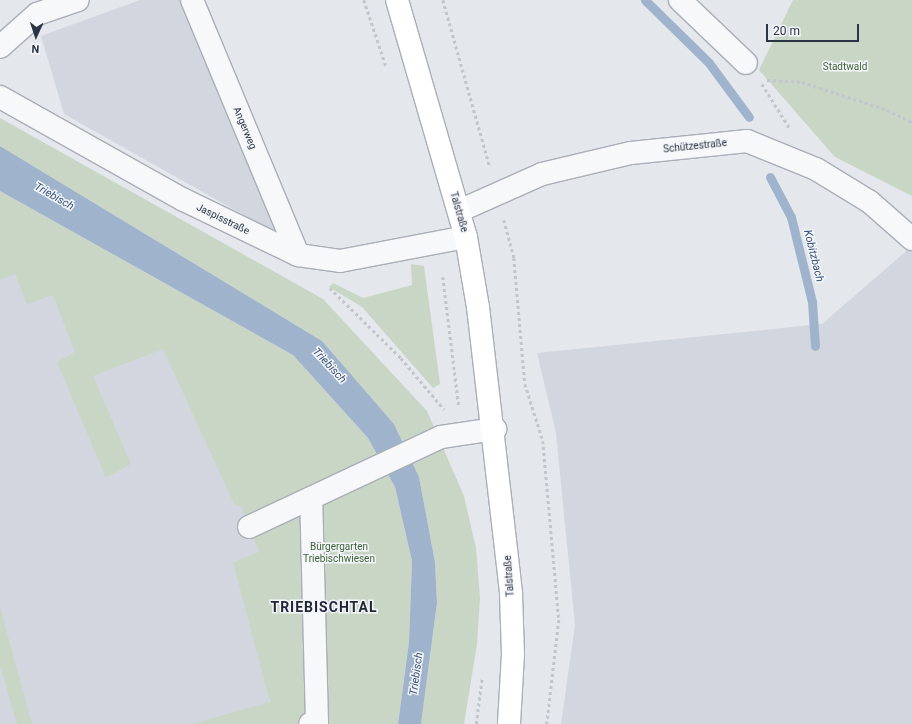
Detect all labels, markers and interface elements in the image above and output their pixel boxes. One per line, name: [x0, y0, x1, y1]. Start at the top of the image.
north arrow: [16, 16, 56, 56]
scale bar: [768, 16, 861, 42]
text: 20 m: [773, 24, 800, 38]
text: N: [31, 42, 40, 55]
park label: Stadtwald: [823, 61, 867, 73]
street label: Angerweg: [231, 105, 259, 151]
street label: Schützestraße: [663, 137, 727, 155]
water label: Triebisch: [32, 180, 76, 214]
street label: Talstraße: [447, 190, 471, 234]
street label: Jaspisstraße: [194, 201, 252, 237]
water label: Kobitzbach: [800, 229, 826, 283]
water label: Triebisch: [309, 346, 349, 386]
park label: Bürgergarten Triebischwiesen: [303, 540, 375, 564]
street label: Talstraße: [502, 555, 516, 597]
district label: TRIEBISCHTAL: [270, 599, 378, 615]
water label: Triebisch: [407, 652, 427, 696]

